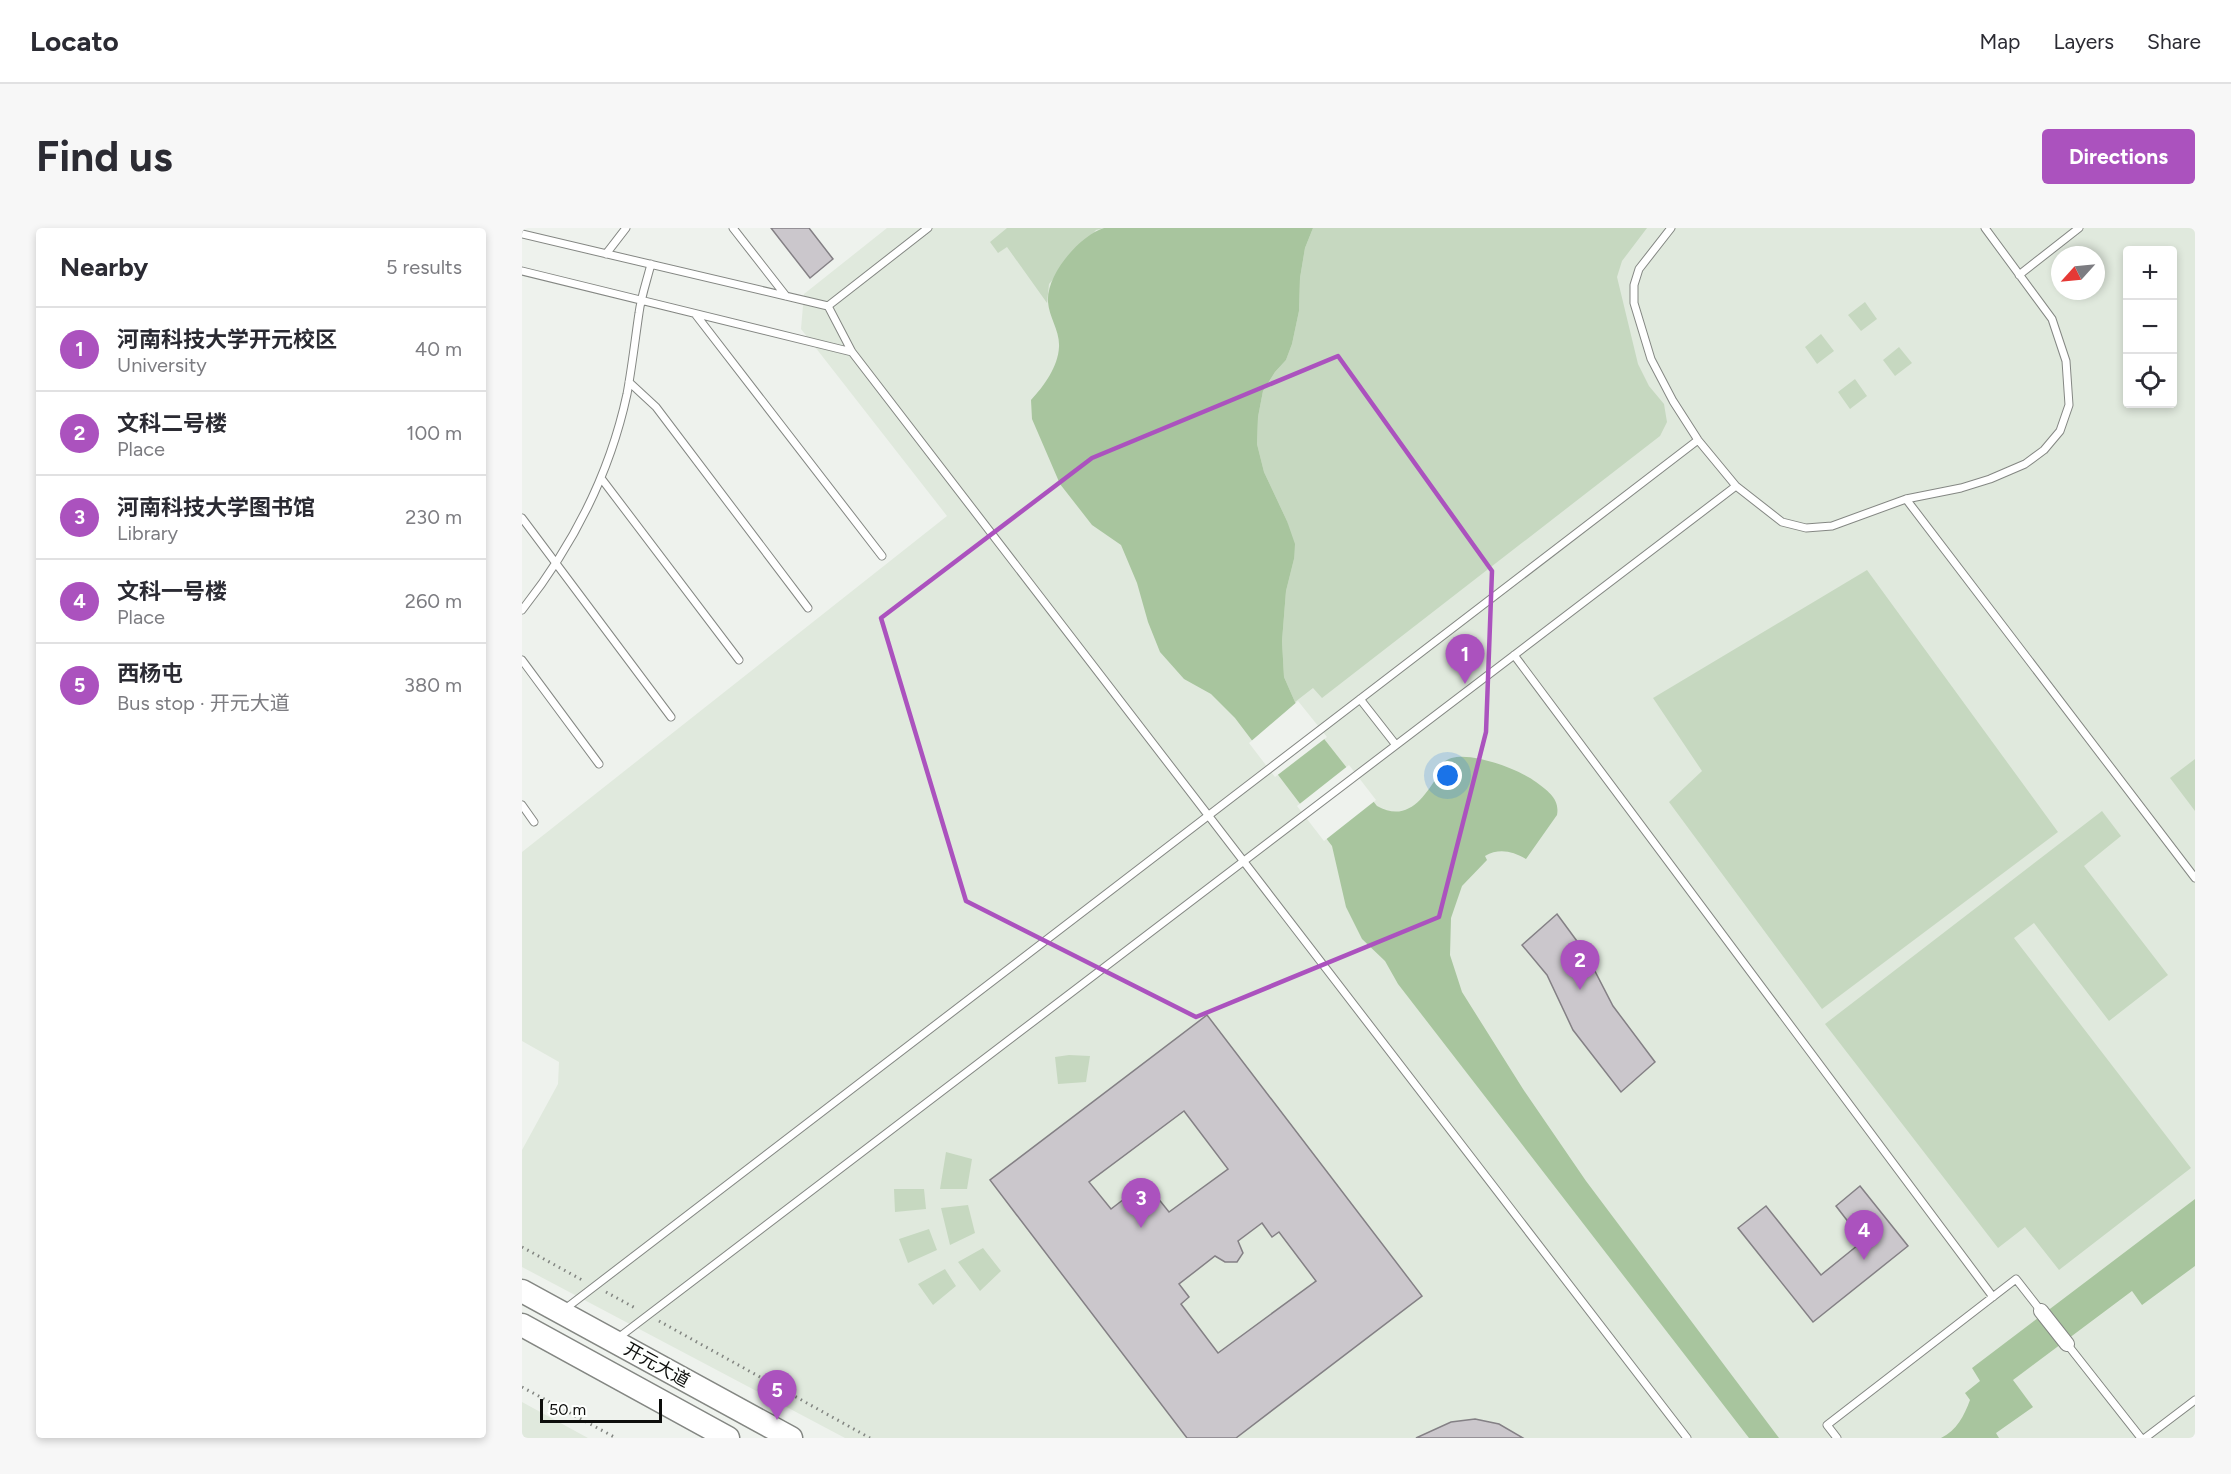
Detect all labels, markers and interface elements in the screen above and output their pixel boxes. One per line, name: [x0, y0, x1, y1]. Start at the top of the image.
text: Locato: [30, 24, 119, 58]
text: Map: [1980, 29, 2020, 54]
text: Layers: [2053, 29, 2114, 54]
text: Share: [2147, 29, 2201, 54]
button: Directions: [2042, 129, 2195, 184]
text: Find us: [36, 131, 173, 182]
north arrow: [2051, 246, 2105, 300]
map controls: [2123, 246, 2177, 408]
button: +: [2123, 246, 2177, 300]
text: Nearby: [60, 251, 148, 283]
text: 5 results: [386, 255, 462, 279]
button: −: [2123, 300, 2177, 354]
text: 河南科技大学开元校区: [117, 326, 337, 353]
text: 1: [75, 337, 84, 361]
text: 40 m: [415, 337, 462, 361]
text: University: [117, 353, 207, 377]
button: locate: [2123, 354, 2177, 408]
text: 文科二号楼: [117, 410, 227, 437]
text: 2: [74, 421, 85, 445]
text: 100 m: [406, 421, 462, 445]
text: Place: [117, 437, 165, 461]
text: 河南科技大学图书馆: [117, 494, 315, 521]
text: 3: [74, 505, 85, 529]
text: 230 m: [405, 505, 462, 529]
text: Library: [117, 521, 178, 545]
text: 文科一号楼: [117, 578, 227, 605]
text: 4: [73, 589, 86, 613]
text: 260 m: [405, 589, 462, 613]
text: Place: [117, 605, 165, 629]
pin: 1: [1446, 634, 1484, 684]
text: 西杨屯: [117, 660, 183, 687]
text: 5: [74, 673, 85, 697]
text: 380 m: [404, 673, 462, 697]
text: Bus stop · 开元大道: [117, 691, 290, 715]
your location: [1433, 761, 1462, 790]
pin: 2: [1560, 940, 1600, 990]
pin: 3: [1122, 1178, 1160, 1228]
pin: 4: [1844, 1210, 1884, 1260]
street label: 开元大道: [620, 1338, 694, 1392]
pin: 5: [758, 1370, 796, 1420]
scale bar: [540, 1396, 662, 1424]
text: 50 m: [549, 1400, 586, 1419]

